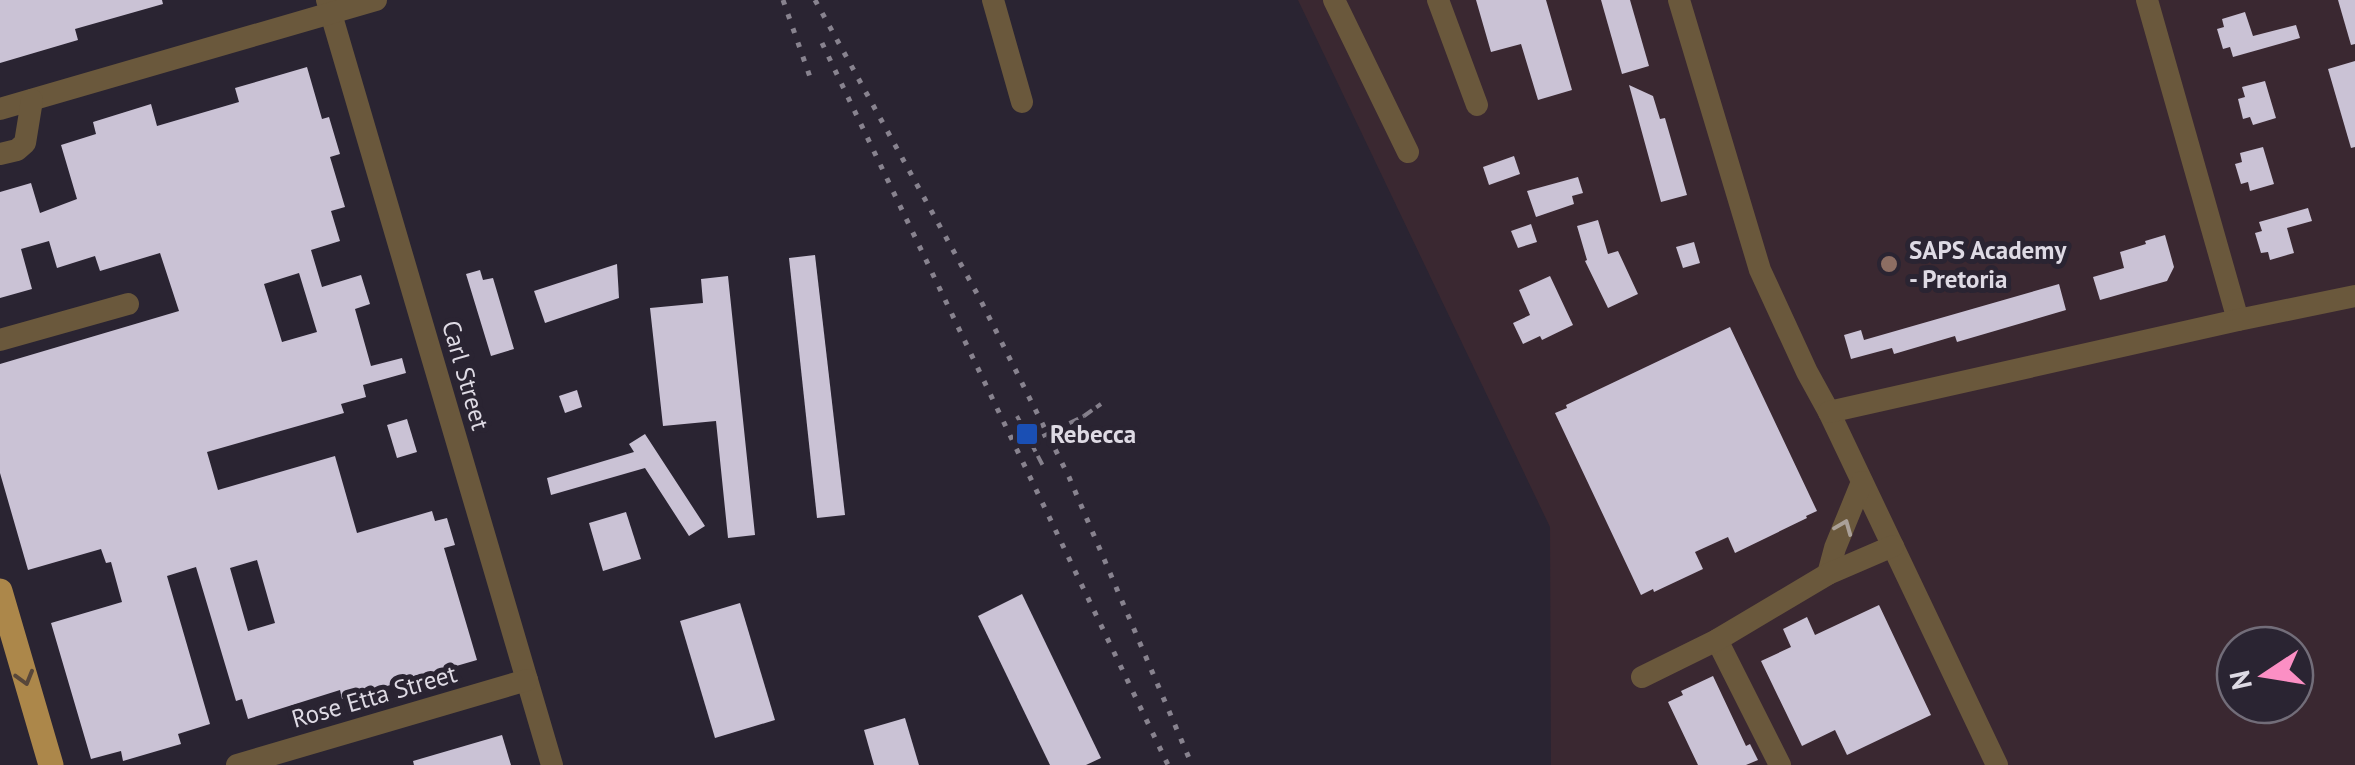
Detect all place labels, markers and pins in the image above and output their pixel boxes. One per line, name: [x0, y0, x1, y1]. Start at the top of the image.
place label: SAPS Academy - Pretoria: [1909, 234, 2067, 295]
marker: SAPS Academy - Pretoria: [1878, 253, 1900, 275]
place label: Rebecca: [1050, 418, 1136, 450]
marker: Rebecca: [1014, 421, 1040, 447]

